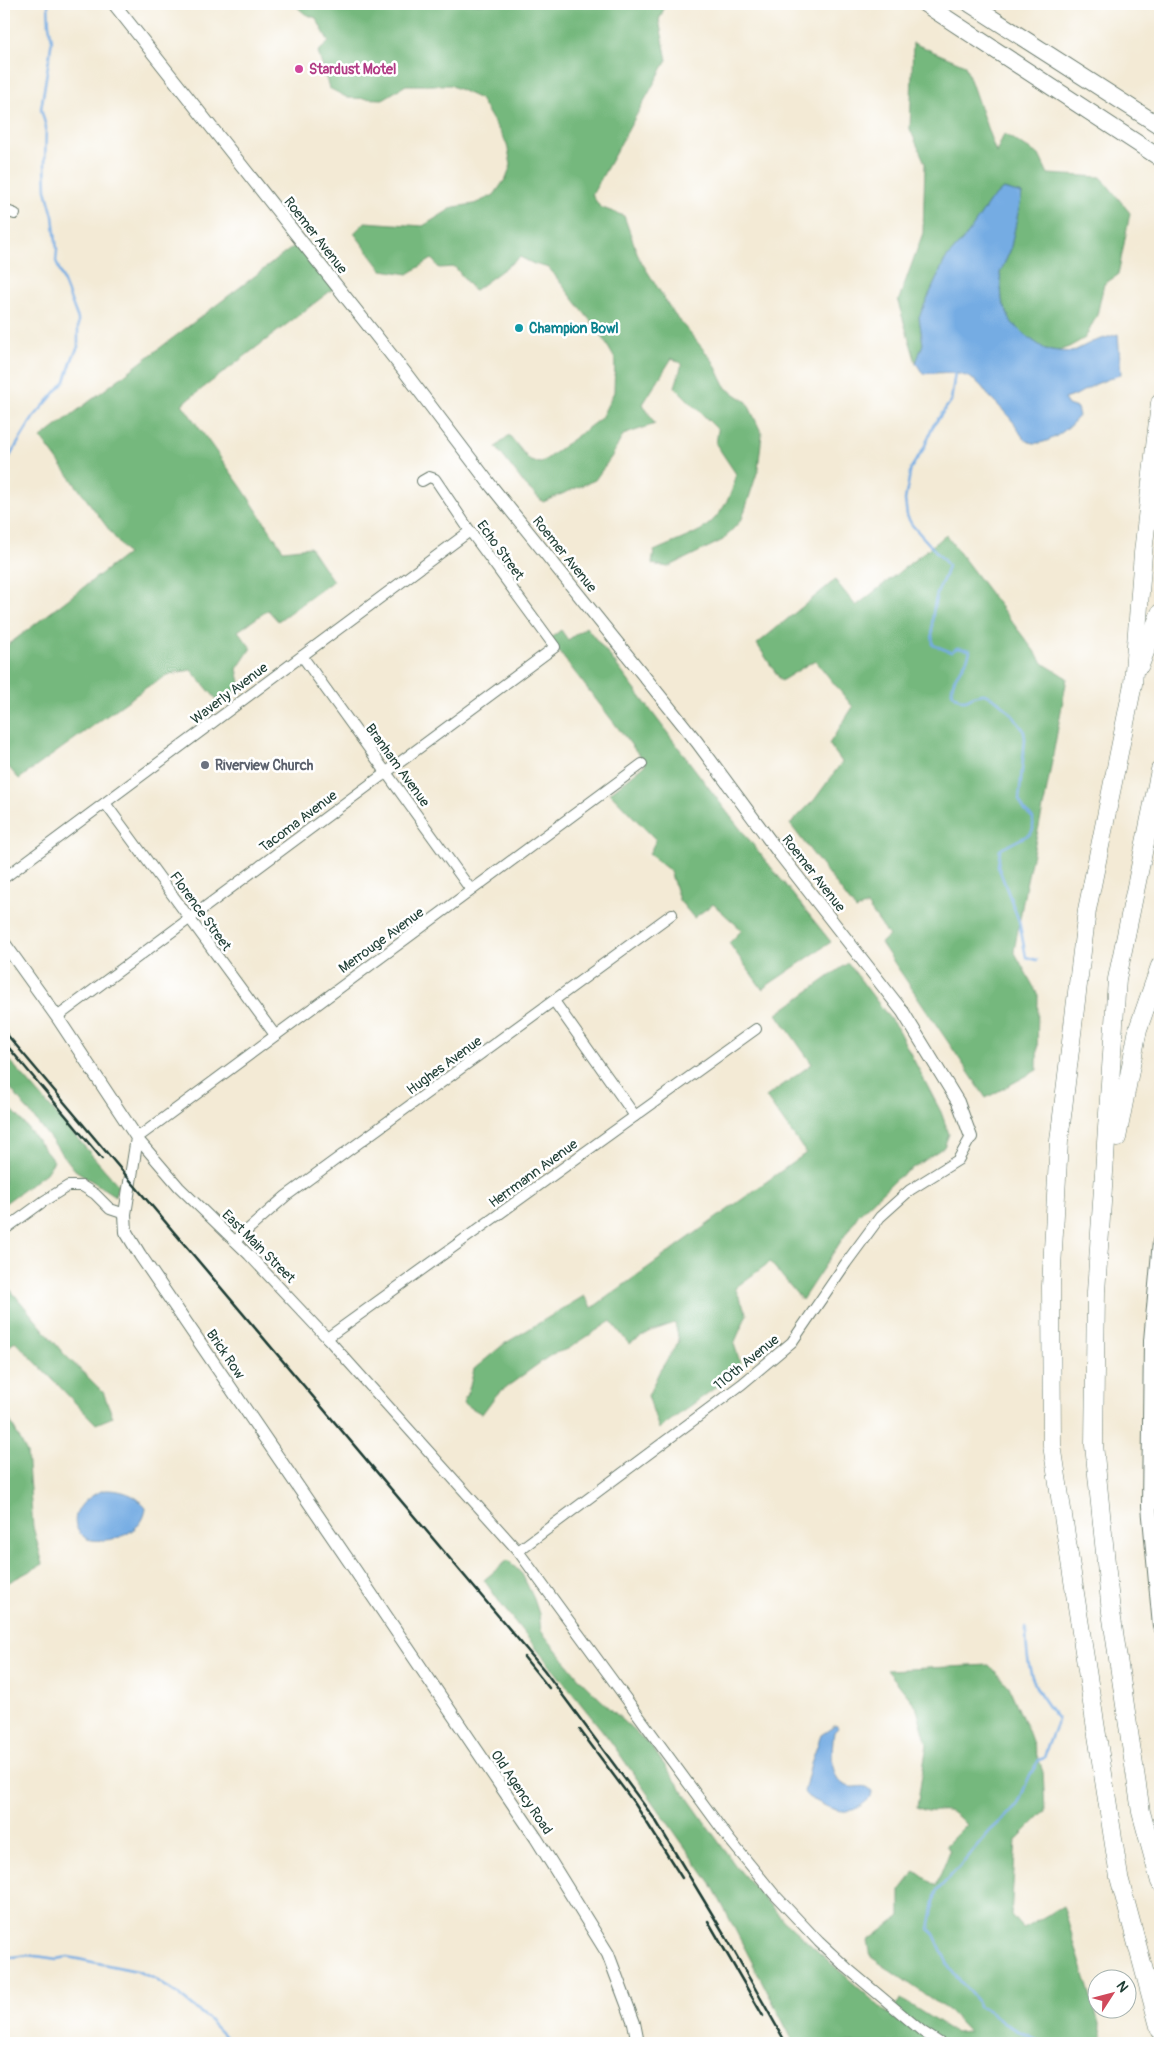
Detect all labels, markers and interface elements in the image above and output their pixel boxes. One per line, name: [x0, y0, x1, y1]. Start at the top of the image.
place label: Stardust Motel: [309, 61, 396, 78]
marker: Stardust Motel: [293, 63, 305, 75]
street label: Roemer Avenue: [280, 194, 351, 277]
place label: Champion Bowl: [529, 320, 619, 337]
marker: Champion Bowl: [513, 322, 525, 334]
street label: Roemer Avenue: [529, 513, 600, 596]
street label: Echo Street: [473, 517, 528, 584]
street label: Waverly Avenue: [187, 659, 271, 728]
street label: Branham Avenue: [362, 720, 433, 810]
place label: Riverview Church: [215, 757, 314, 774]
marker: Riverview Church: [199, 759, 211, 771]
street label: Tacoma Avenue: [256, 787, 340, 856]
street label: Roemer Avenue: [778, 832, 849, 915]
street label: Florence Street: [166, 868, 235, 954]
street label: Merrouge Avenue: [335, 904, 427, 977]
street label: Hughes Avenue: [403, 1032, 485, 1098]
street label: Herrmann Avenue: [486, 1135, 581, 1211]
street label: East Main Street: [218, 1206, 299, 1287]
street label: Brick Row: [203, 1326, 249, 1383]
street label: 110th Avenue: [710, 1331, 782, 1394]
street label: Old Agency Road: [487, 1747, 556, 1838]
north arrow: [1086, 1970, 1136, 2020]
text: N: [1112, 1978, 1132, 1995]

